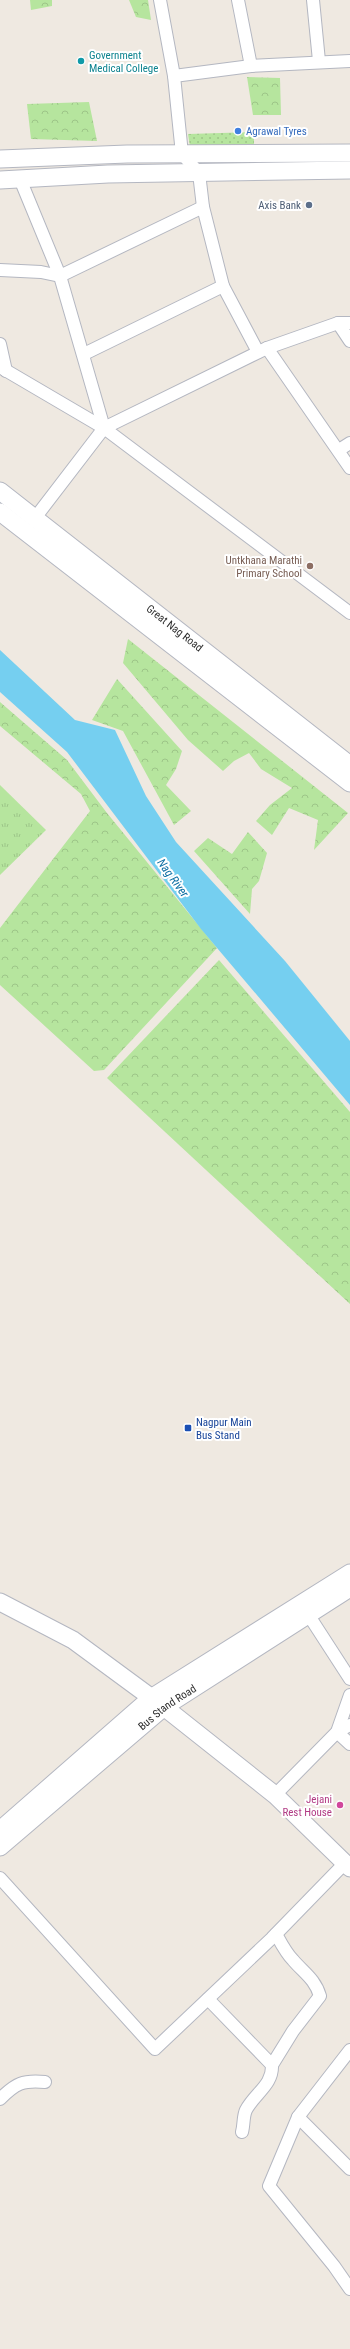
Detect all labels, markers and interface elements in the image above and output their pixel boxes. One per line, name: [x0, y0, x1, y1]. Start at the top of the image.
place label: Government Medical College: [89, 49, 158, 75]
marker: Government Medical College: [76, 56, 86, 66]
place label: Agrawal Tyres: [246, 125, 307, 138]
marker: Agrawal Tyres: [233, 126, 243, 136]
place label: Axis Bank: [258, 199, 301, 212]
marker: Axis Bank: [304, 200, 314, 210]
place label: Untkhana Marathi Primary School: [226, 554, 302, 580]
marker: Untkhana Marathi Primary School: [305, 561, 315, 571]
street label: Great Nag Road: [144, 602, 206, 654]
water label: Nag River: [154, 856, 192, 900]
place label: Nagpur Main Bus Stand: [196, 1416, 252, 1442]
marker: Nagpur Main Bus Stand: [183, 1423, 193, 1433]
street label: Bus Stand Road: [135, 1682, 198, 1733]
place label: Jejani Rest House: [282, 1793, 332, 1819]
marker: Jejani Rest House: [335, 1800, 345, 1810]

